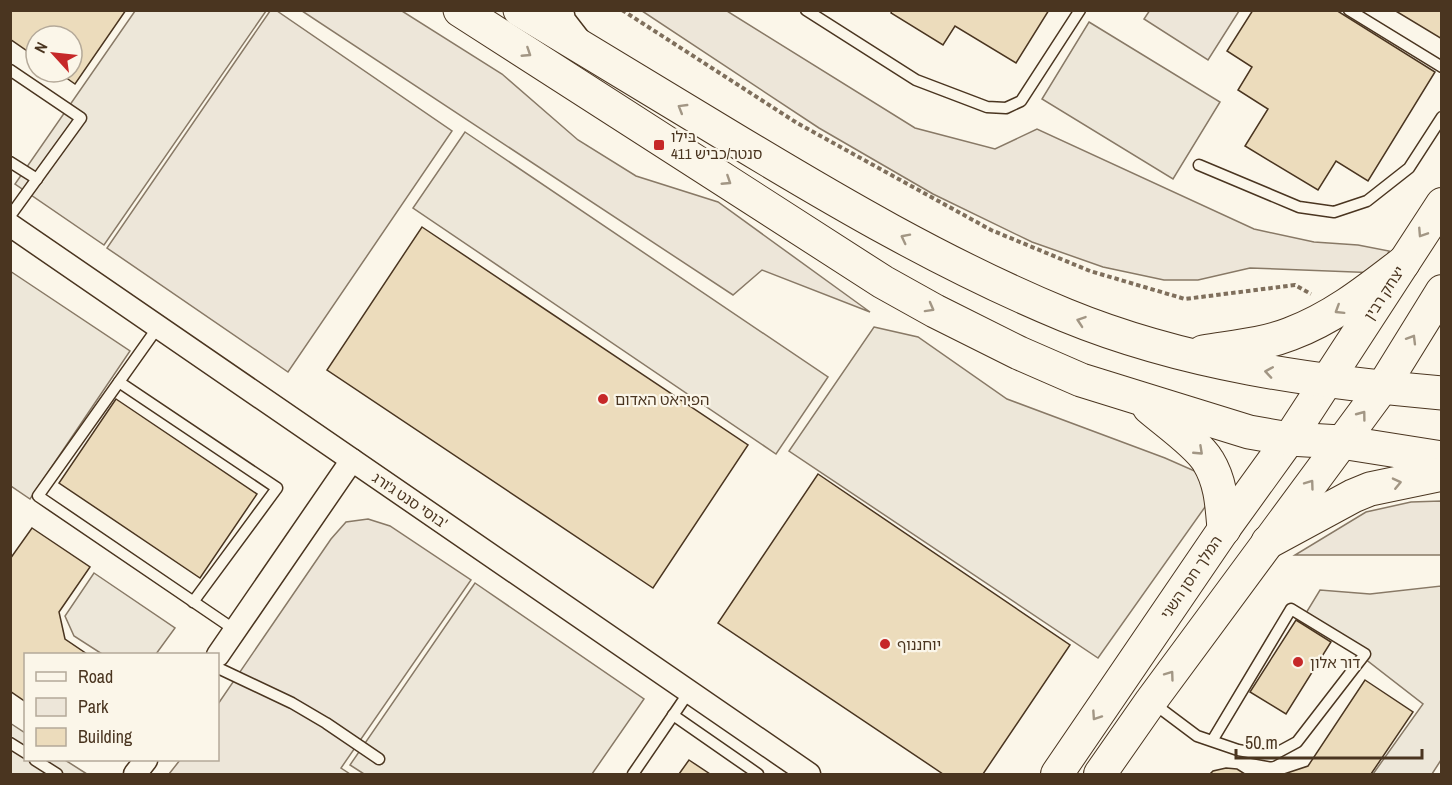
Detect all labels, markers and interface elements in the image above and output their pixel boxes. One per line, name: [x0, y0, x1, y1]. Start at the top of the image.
north arrow: [24, 24, 84, 84]
text: N: [29, 38, 53, 56]
one-way arrow: [521, 46, 532, 57]
one-way arrow: [678, 104, 688, 116]
place label: בילו סנטר/כביש 411: [671, 126, 762, 164]
marker: בילו סנטר/כביש 411: [652, 138, 666, 152]
one-way arrow: [720, 174, 731, 185]
one-way arrow: [1418, 227, 1430, 237]
one-way arrow: [901, 234, 911, 245]
street label: יצחק רבין: [1359, 262, 1409, 324]
one-way arrow: [924, 301, 934, 312]
one-way arrow: [1335, 302, 1345, 314]
one-way arrow: [1076, 316, 1087, 328]
one-way arrow: [1404, 335, 1416, 345]
one-way arrow: [1265, 366, 1274, 378]
place label: הפיראט האדום: [615, 389, 709, 410]
marker: הפיראט האדום: [596, 392, 610, 406]
one-way arrow: [1355, 411, 1366, 422]
one-way arrow: [1191, 443, 1202, 454]
street label: בוסי סנט ג'ורג': [368, 467, 452, 533]
one-way arrow: [1391, 478, 1401, 491]
one-way arrow: [1303, 480, 1314, 491]
street label: המלך חסן השני: [1155, 531, 1227, 623]
place label: יוחננוף: [897, 634, 941, 655]
marker: יוחננוף: [878, 637, 892, 651]
place label: דור אלון: [1310, 652, 1360, 673]
legend: [24, 653, 219, 761]
marker: דור אלון: [1291, 655, 1305, 669]
text: Road: [78, 664, 113, 689]
one-way arrow: [1163, 670, 1174, 681]
text: Park: [78, 694, 109, 719]
one-way arrow: [1092, 709, 1103, 720]
scale bar: [1236, 722, 1422, 760]
text: Building: [78, 724, 133, 749]
text: 50 m: [1245, 730, 1278, 755]

